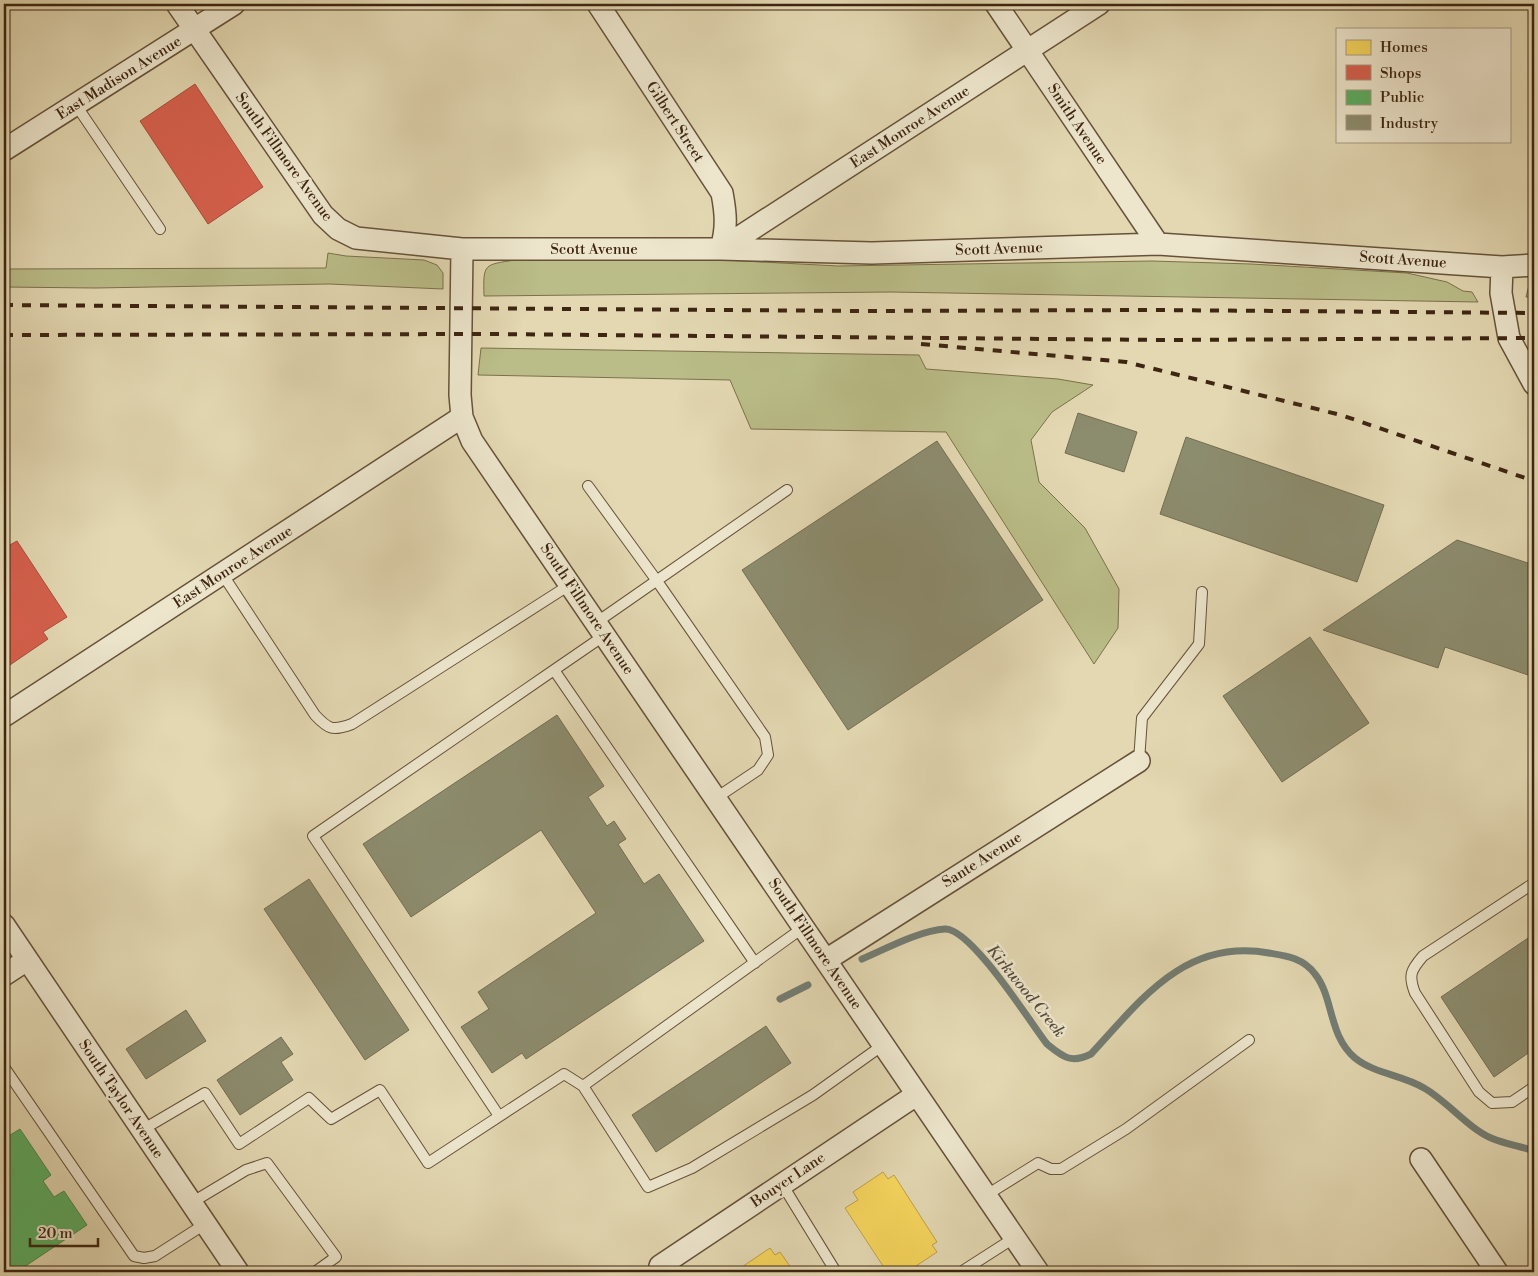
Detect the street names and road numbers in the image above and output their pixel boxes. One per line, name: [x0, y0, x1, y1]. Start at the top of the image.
street label: East Madison Avenue: [53, 32, 185, 124]
street label: Gilbert Street: [642, 78, 709, 167]
street label: Smith Avenue: [1043, 80, 1111, 168]
street label: East Monroe Avenue: [847, 81, 973, 173]
street label: South Fillmore Avenue: [231, 89, 337, 225]
street label: Scott Avenue: [955, 238, 1043, 260]
street label: Scott Avenue: [550, 240, 638, 259]
street label: Scott Avenue: [1359, 247, 1447, 273]
street label: East Monroe Avenue: [170, 521, 296, 613]
street label: South Fillmore Avenue: [536, 540, 638, 678]
street label: Sante Avenue: [939, 828, 1025, 892]
street label: South Fillmore Avenue: [764, 875, 866, 1013]
street label: South Taylor Avenue: [74, 1036, 168, 1162]
street label: Bouyer Lane: [746, 1148, 829, 1212]

